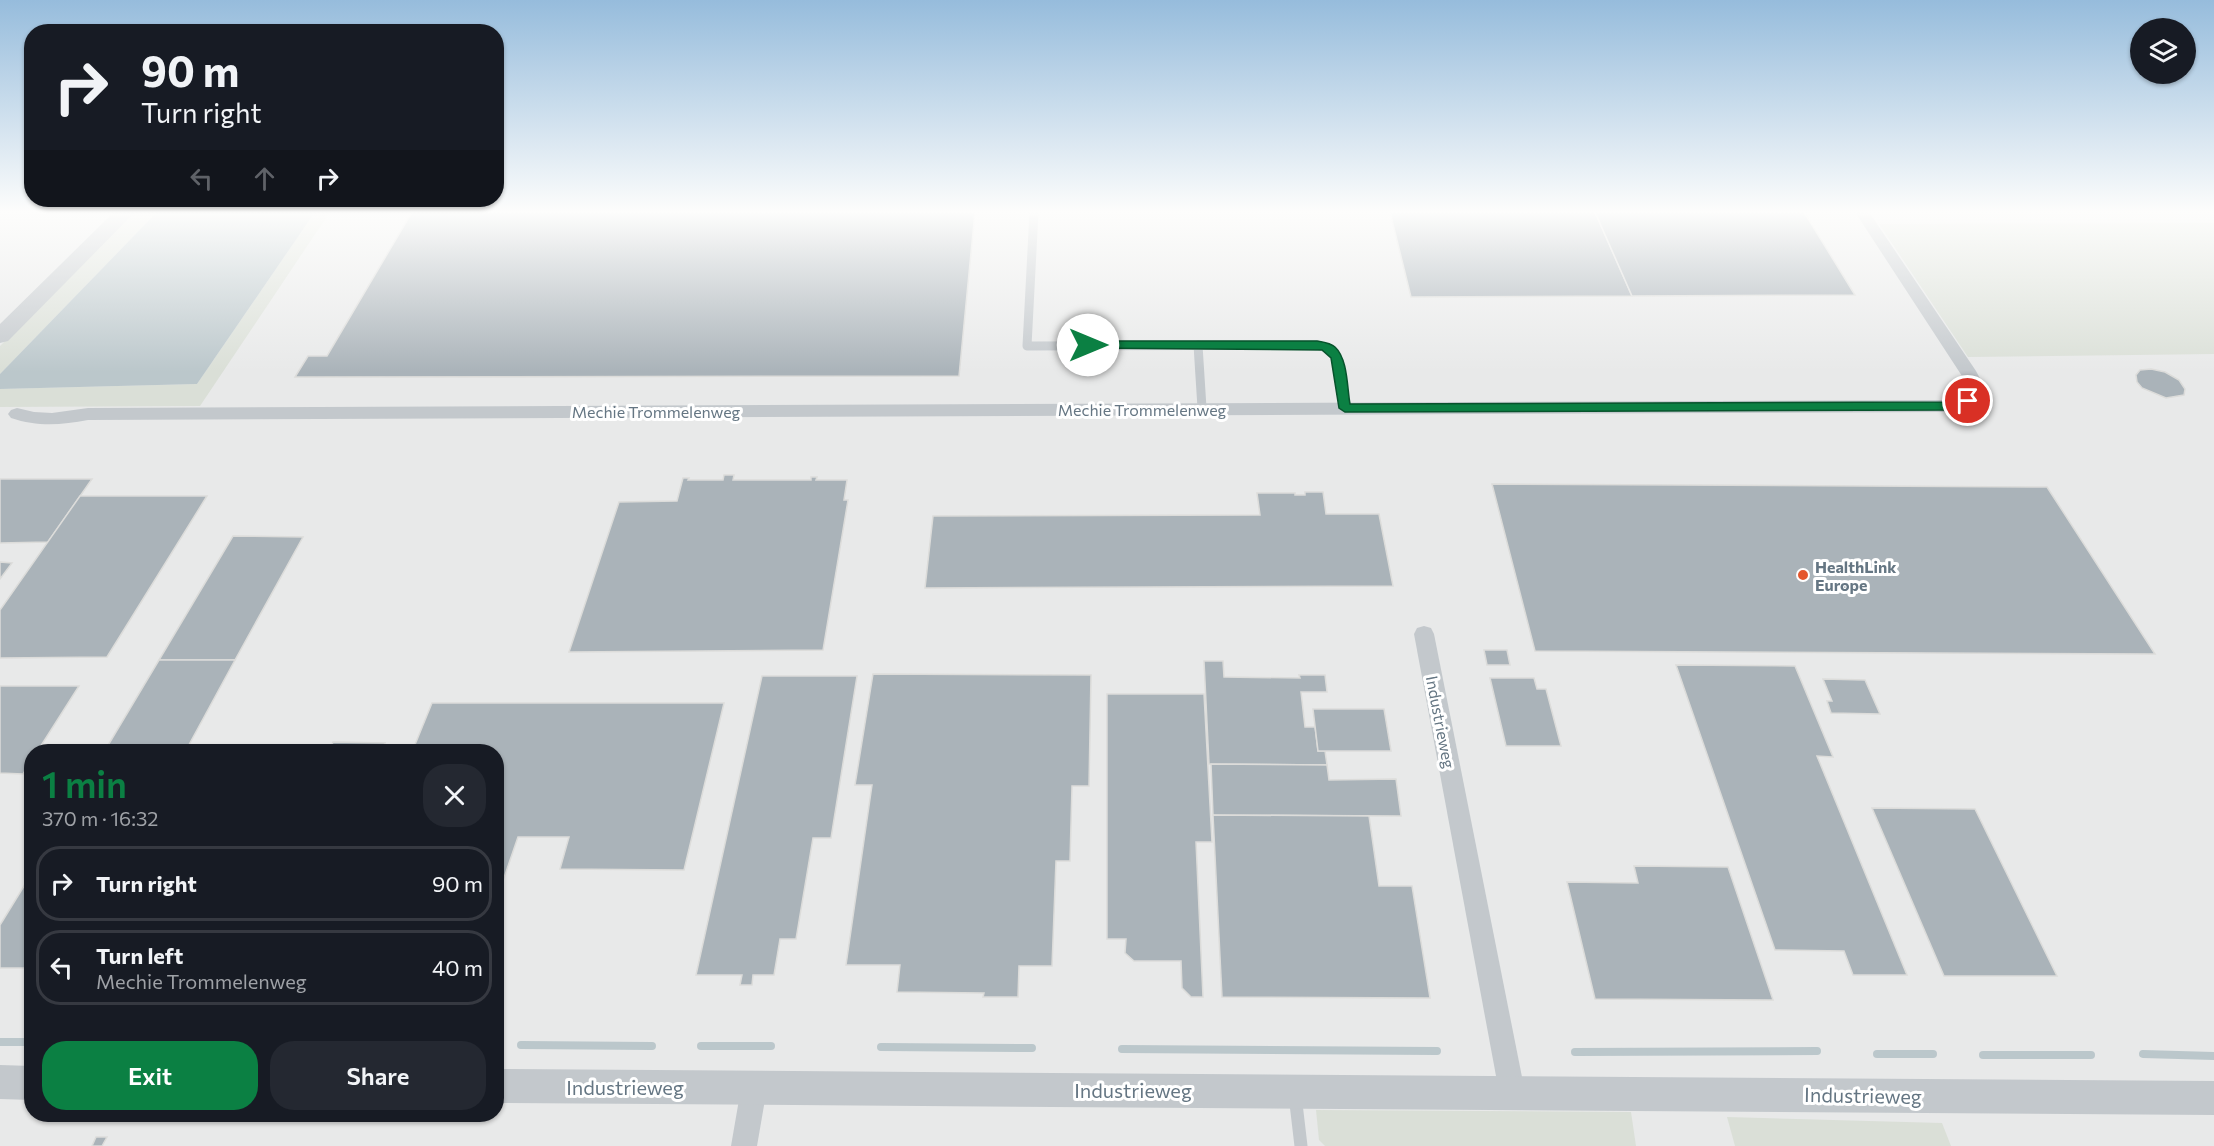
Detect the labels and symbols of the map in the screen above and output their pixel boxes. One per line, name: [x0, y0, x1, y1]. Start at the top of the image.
position arrow: [1056, 313, 1120, 377]
pin: [1942, 375, 1993, 426]
street label: Mechie Trommelenweg: [1058, 400, 1227, 419]
street label: Mechie Trommelenweg: [572, 402, 741, 421]
place label: HealthLink Europe: [1815, 557, 1897, 594]
marker: HealthLink Europe: [1796, 568, 1810, 582]
street label: Industrieweg: [1423, 674, 1459, 770]
street label: Industrieweg: [566, 1075, 684, 1099]
street label: Industrieweg: [1074, 1078, 1192, 1102]
street label: Industrieweg: [1804, 1082, 1922, 1108]

